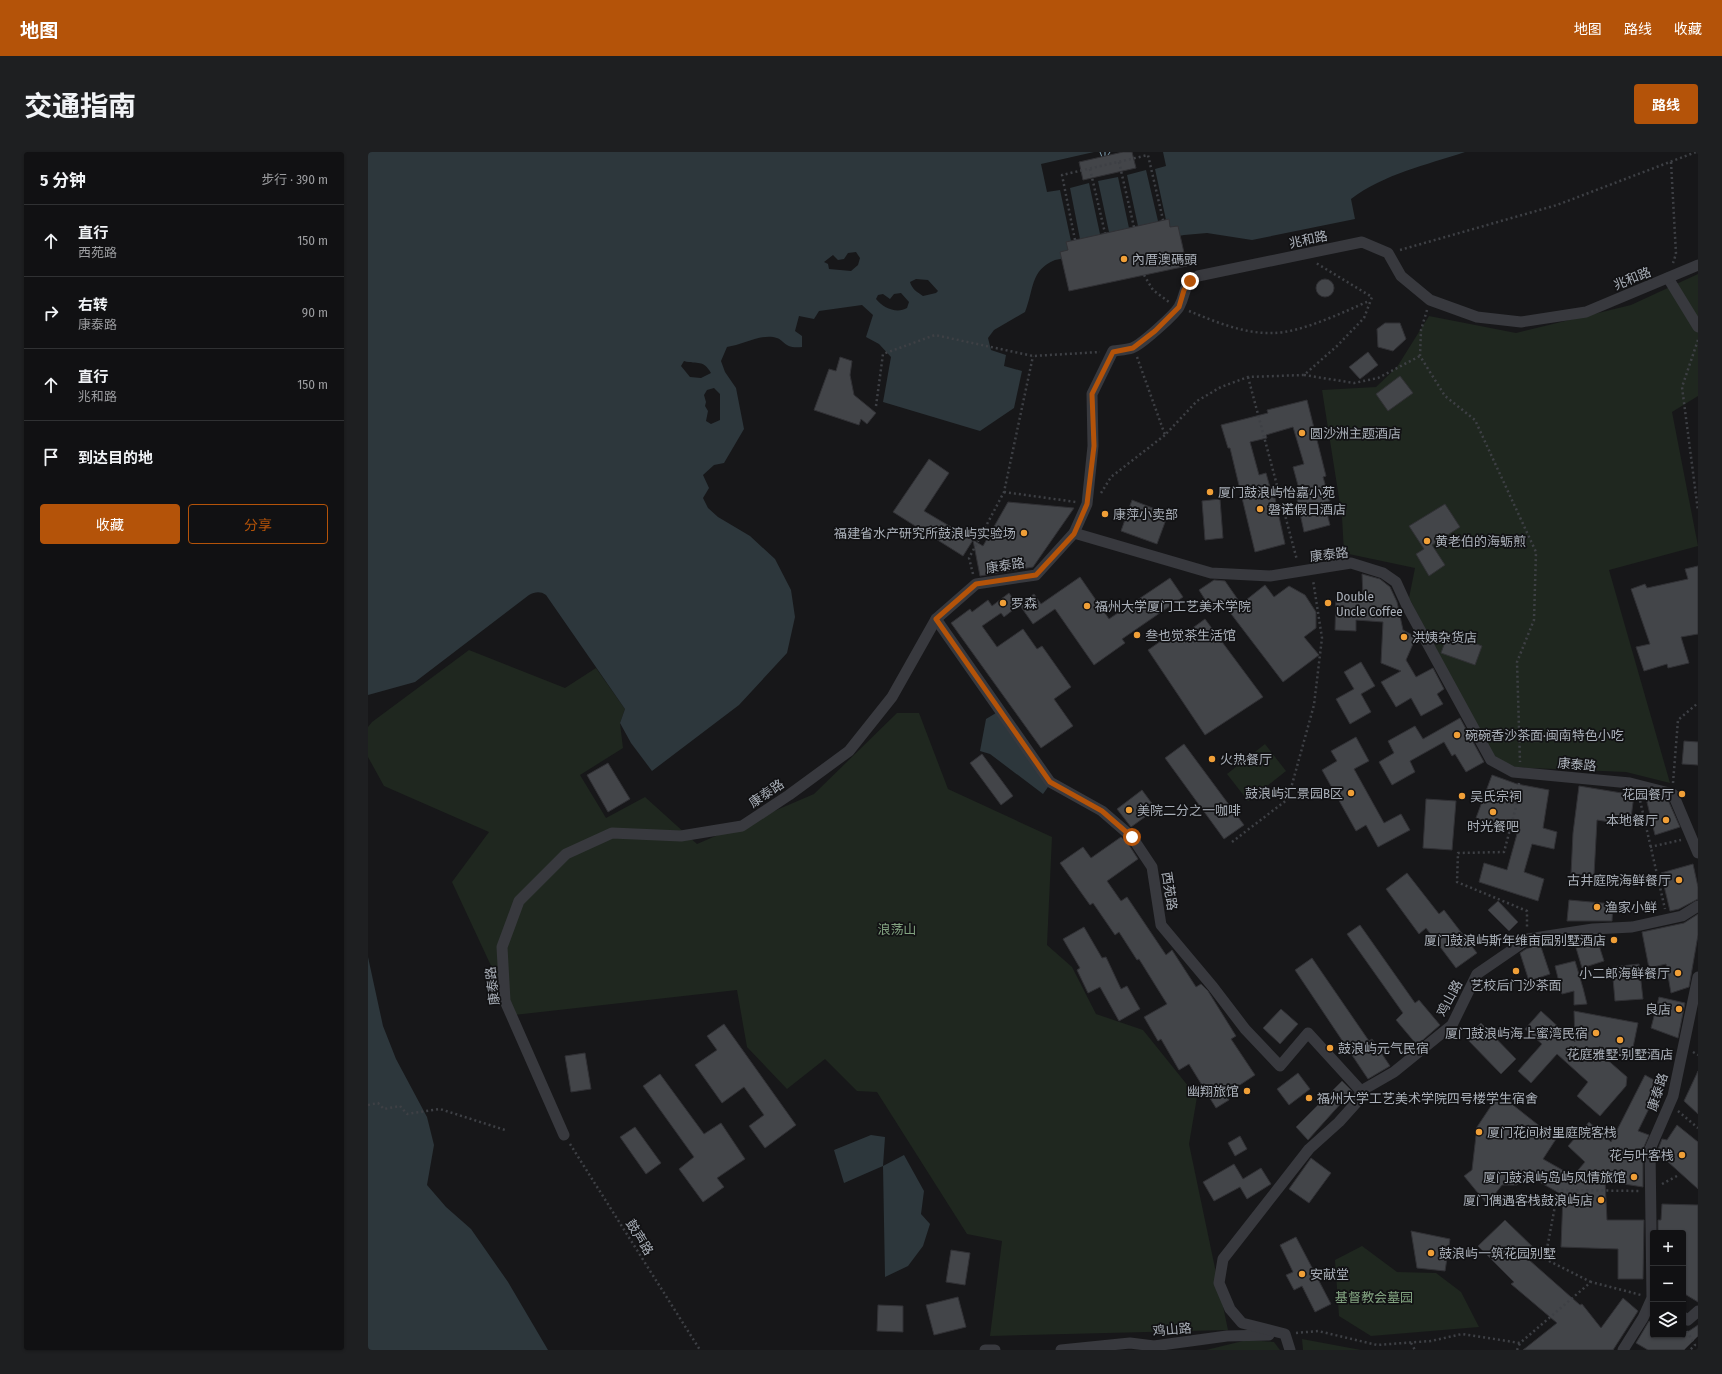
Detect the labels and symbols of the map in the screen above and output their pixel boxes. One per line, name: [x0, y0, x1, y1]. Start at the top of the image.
street label: 兆和路: [1287, 228, 1329, 251]
place label: 內厝澳碼頭: [1132, 252, 1197, 267]
marker: 內厝澳碼頭: [1119, 254, 1129, 264]
street label: 兆和路: [1611, 264, 1653, 293]
route end: [1181, 272, 1199, 290]
place label: 圆沙洲主题酒店: [1310, 426, 1401, 441]
marker: 圆沙洲主题酒店: [1297, 428, 1307, 438]
place label: 厦门鼓浪屿怡嘉小苑: [1218, 485, 1335, 500]
marker: 厦门鼓浪屿怡嘉小苑: [1205, 487, 1215, 497]
place label: 磐诺假日酒店: [1268, 502, 1346, 517]
marker: 磐诺假日酒店: [1255, 504, 1265, 514]
place label: 康萍小卖部: [1113, 507, 1178, 522]
marker: 康萍小卖部: [1100, 509, 1110, 519]
place label: 福建省水产研究所鼓浪屿实验场: [834, 526, 1016, 541]
marker: 福建省水产研究所鼓浪屿实验场: [1019, 528, 1029, 538]
place label: 黄老伯的海蛎煎: [1435, 534, 1526, 549]
marker: 黄老伯的海蛎煎: [1422, 536, 1432, 546]
street label: 康泰路: [1309, 545, 1349, 564]
street label: 康泰路: [985, 555, 1026, 576]
place label: Double Uncle Coffee: [1336, 589, 1403, 619]
place label: 罗森: [1011, 596, 1037, 611]
marker: 罗森: [998, 598, 1008, 608]
marker: Double Uncle Coffee: [1323, 598, 1333, 608]
place label: 福州大学厦门工艺美术学院: [1095, 599, 1251, 614]
marker: 福州大学厦门工艺美术学院: [1082, 601, 1092, 611]
place label: 叁也觉茶生活馆: [1145, 628, 1236, 643]
marker: 叁也觉茶生活馆: [1132, 630, 1142, 640]
place label: 洪姨杂货店: [1412, 630, 1477, 645]
marker: 洪姨杂货店: [1399, 632, 1409, 642]
place label: 碗碗香沙茶面·闽南特色小吃: [1465, 728, 1624, 743]
marker: 碗碗香沙茶面·闽南特色小吃: [1452, 730, 1462, 740]
place label: 火热餐厅: [1220, 752, 1272, 767]
marker: 火热餐厅: [1207, 754, 1217, 764]
street label: 康泰路: [1557, 755, 1597, 774]
street label: 康泰路: [746, 776, 787, 811]
place label: 鼓浪屿汇景园B区: [1245, 786, 1343, 801]
place label: 花园餐厅: [1622, 787, 1674, 802]
marker: 鼓浪屿汇景园B区: [1346, 788, 1356, 798]
place label: 吴氏宗祠: [1470, 789, 1522, 804]
marker: 花园餐厅: [1677, 789, 1687, 799]
marker: 吴氏宗祠: [1457, 791, 1467, 801]
place label: 美院二分之一咖啡: [1137, 803, 1241, 818]
marker: 美院二分之一咖啡: [1124, 805, 1134, 815]
marker: 时光餐吧: [1488, 807, 1498, 817]
place label: 本地餐厅: [1606, 813, 1658, 828]
marker: 本地餐厅: [1661, 815, 1671, 825]
place label: 时光餐吧: [1467, 819, 1519, 834]
route start: [1123, 828, 1141, 846]
street label: 西苑路: [1159, 871, 1180, 912]
place label: 古井庭院海鲜餐厅: [1567, 873, 1671, 888]
marker: 古井庭院海鲜餐厅: [1674, 875, 1684, 885]
place label: 渔家小鲜: [1605, 900, 1657, 915]
marker: 渔家小鲜: [1592, 902, 1602, 912]
park label: 浪荡山: [877, 922, 917, 937]
place label: 厦门鼓浪屿斯年维亩园别墅酒店: [1424, 933, 1606, 948]
marker: 厦门鼓浪屿斯年维亩园别墅酒店: [1609, 935, 1619, 945]
street label: 康泰路: [483, 966, 502, 1006]
marker: 艺校后门沙茶面: [1511, 966, 1521, 976]
place label: 小二郎海鲜餐厅: [1579, 966, 1670, 981]
marker: 小二郎海鲜餐厅: [1673, 968, 1683, 978]
street label: 鸡山路: [1434, 977, 1465, 1019]
place label: 艺校后门沙茶面: [1470, 978, 1562, 993]
place label: 良店: [1645, 1002, 1671, 1017]
marker: 良店: [1674, 1004, 1684, 1014]
place label: 厦门鼓浪屿海上蜜湾民宿: [1445, 1026, 1588, 1041]
marker: 厦门鼓浪屿海上蜜湾民宿: [1591, 1028, 1601, 1038]
marker: 花庭雅墅·别墅酒店: [1615, 1035, 1625, 1045]
place label: 鼓浪屿元气民宿: [1338, 1041, 1429, 1056]
marker: 鼓浪屿元气民宿: [1325, 1043, 1335, 1053]
place label: 花庭雅墅·别墅酒店: [1567, 1047, 1673, 1062]
street label: 康泰路: [1644, 1071, 1671, 1113]
place label: 幽翔旅馆: [1187, 1084, 1239, 1099]
marker: 幽翔旅馆: [1242, 1086, 1252, 1096]
place label: 福州大学工艺美术学院四号楼学生宿舍: [1317, 1091, 1538, 1106]
marker: 福州大学工艺美术学院四号楼学生宿舍: [1304, 1093, 1314, 1103]
place label: 厦门花间树里庭院客栈: [1487, 1125, 1617, 1140]
marker: 厦门花间树里庭院客栈: [1474, 1127, 1484, 1137]
place label: 花与叶客栈: [1609, 1148, 1674, 1163]
marker: 花与叶客栈: [1677, 1150, 1687, 1160]
place label: 厦门鼓浪屿岛屿风情旅馆: [1483, 1170, 1626, 1185]
marker: 厦门鼓浪屿岛屿风情旅馆: [1629, 1172, 1639, 1182]
place label: 厦门偶遇客栈鼓浪屿店: [1463, 1193, 1593, 1208]
marker: 厦门偶遇客栈鼓浪屿店: [1596, 1195, 1606, 1205]
street label: 鼓声路: [623, 1217, 656, 1258]
place label: 鼓浪屿一筑花园别墅: [1439, 1246, 1556, 1261]
marker: 鼓浪屿一筑花园别墅: [1426, 1248, 1436, 1258]
place label: 安献堂: [1310, 1267, 1349, 1282]
marker: 安献堂: [1297, 1269, 1307, 1279]
park label: 基督教会墓园: [1335, 1290, 1413, 1305]
street label: 鸡山路: [1152, 1320, 1192, 1339]

